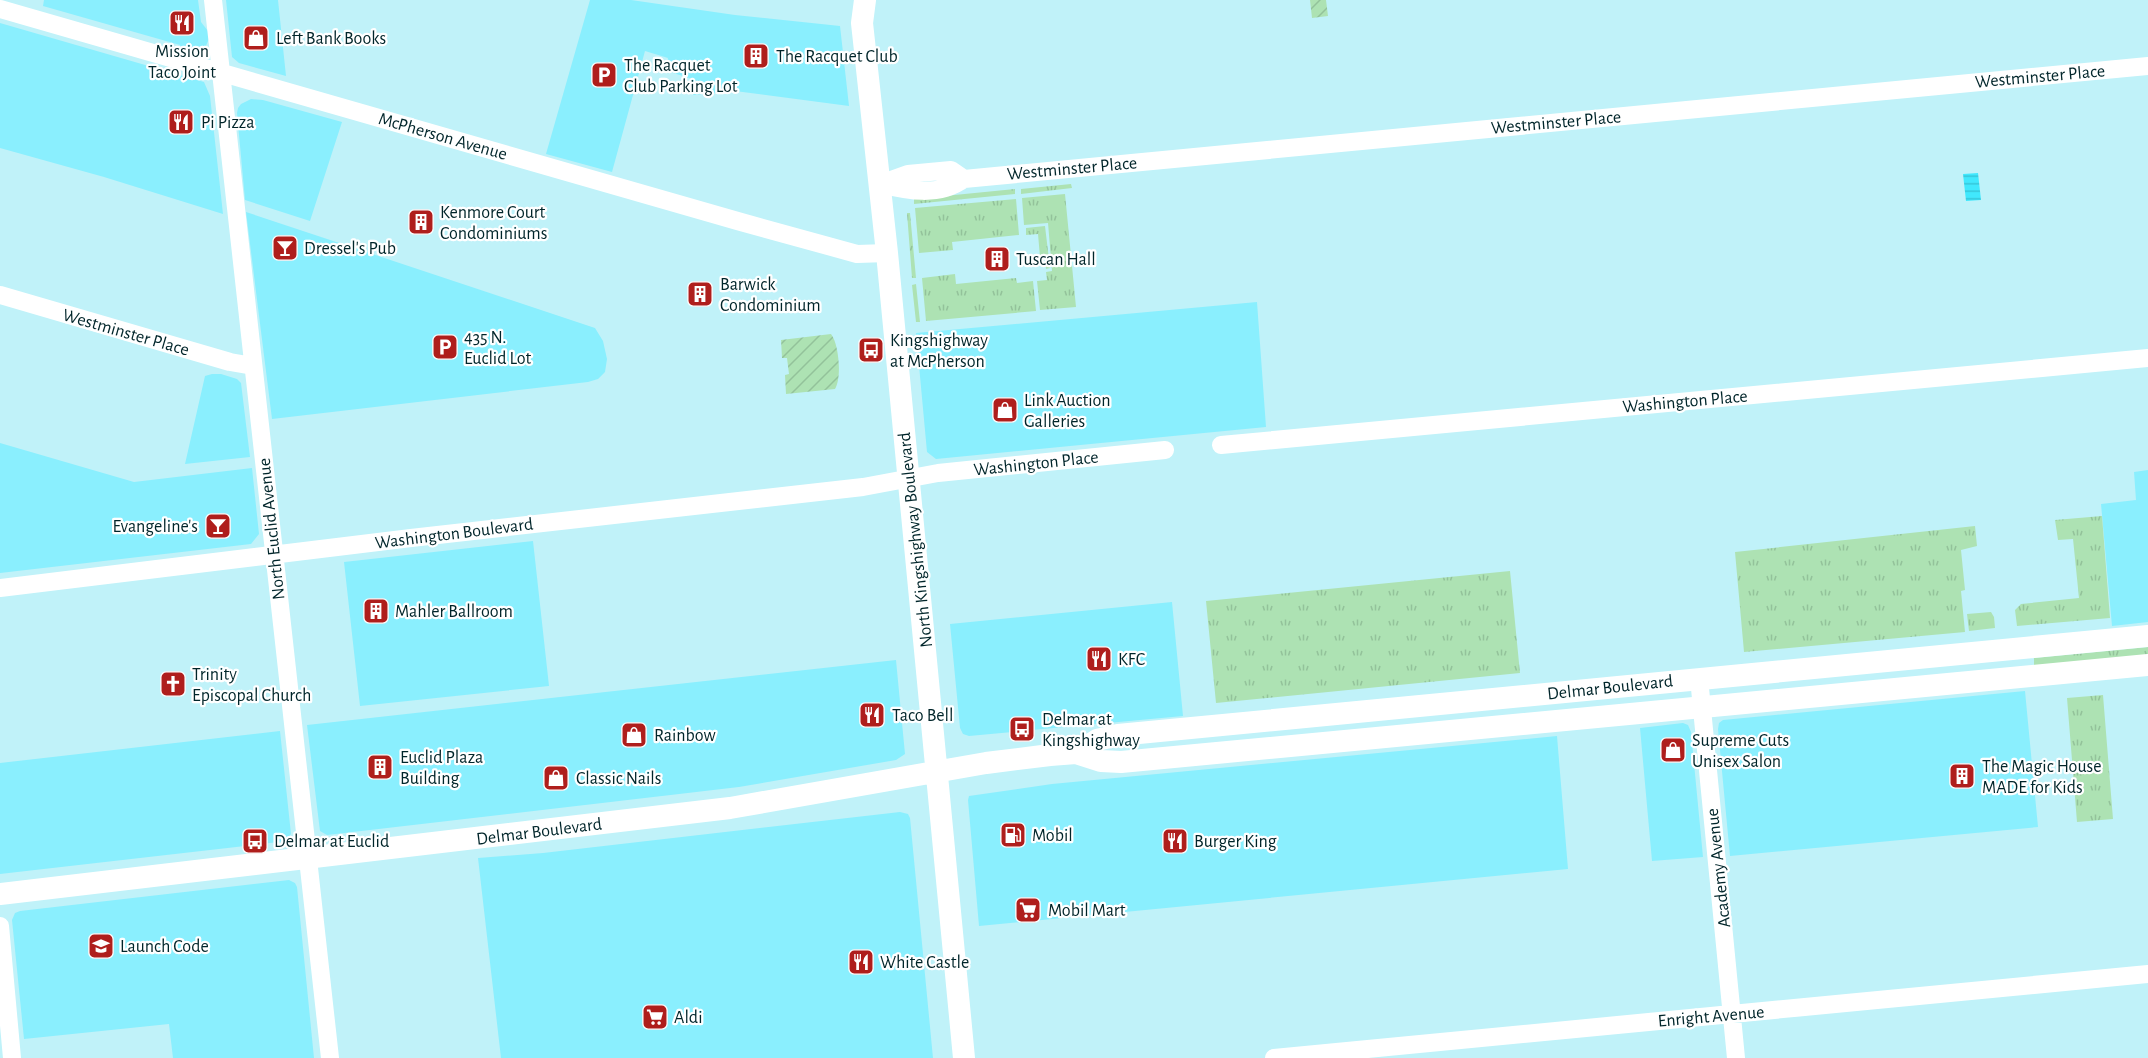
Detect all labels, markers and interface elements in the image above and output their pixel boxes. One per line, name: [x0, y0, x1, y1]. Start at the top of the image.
restaurant icon: Mission Taco Joint: [167, 8, 197, 38]
shop icon: Left Bank Books: [241, 23, 271, 53]
place label: Left Bank Books: [276, 30, 386, 48]
building icon: The Racquet Club: [741, 41, 771, 71]
place label: Mission Taco Joint: [148, 43, 216, 82]
place label: The Racquet Club: [776, 48, 898, 66]
place label: The Racquet Club Parking Lot: [624, 57, 738, 96]
parking icon: The Racquet Club Parking Lot: [589, 60, 619, 90]
street label: Westminster Place: [1974, 62, 2106, 92]
restaurant icon: Pi Pizza: [166, 107, 196, 137]
street label: Westminster Place: [1490, 108, 1622, 138]
street label: McPherson Avenue: [376, 110, 509, 164]
place label: Pi Pizza: [201, 114, 255, 132]
street label: Westminster Place: [1006, 154, 1138, 184]
place label: Kenmore Court Condominiums: [440, 204, 547, 243]
building icon: Kenmore Court Condominiums: [406, 207, 436, 237]
bar icon: Dressel's Pub: [270, 233, 300, 263]
place label: Dressel's Pub: [304, 240, 396, 258]
building icon: Tuscan Hall: [982, 244, 1012, 274]
place label: Tuscan Hall: [1016, 251, 1096, 269]
place label: Barwick Condominium: [720, 276, 821, 315]
building icon: Barwick Condominium: [685, 279, 715, 309]
street label: Westminster Place: [60, 306, 191, 360]
place label: 435 N. Euclid Lot: [464, 329, 532, 368]
parking icon: 435 N. Euclid Lot: [430, 332, 460, 362]
place label: Kingshighway at McPherson: [890, 332, 988, 371]
bus stop icon: Kingshighway at McPherson: [856, 335, 886, 365]
street label: Washington Place: [1622, 388, 1748, 416]
place label: Link Auction Galleries: [1024, 392, 1111, 431]
shop icon: Link Auction Galleries: [990, 395, 1020, 425]
street label: North Kingshighway Boulevard: [896, 431, 936, 648]
street label: Washington Place: [973, 448, 1099, 480]
street label: North Euclid Avenue: [256, 457, 288, 601]
bar icon: Evangeline's: [203, 511, 233, 541]
street label: Washington Boulevard: [374, 515, 534, 553]
place label: Evangeline's: [112, 518, 198, 536]
building icon: Mahler Ballroom: [361, 596, 391, 626]
place label: Mahler Ballroom: [395, 603, 513, 621]
restaurant icon: KFC: [1084, 644, 1114, 674]
place label: KFC: [1118, 651, 1145, 669]
place label: Trinity Episcopal Church: [192, 666, 311, 705]
church icon: Trinity Episcopal Church: [158, 669, 188, 699]
street label: Delmar Boulevard: [1546, 672, 1674, 704]
restaurant icon: Taco Bell: [857, 700, 887, 730]
place label: Taco Bell: [892, 707, 953, 725]
place label: Delmar at Kingshighway: [1042, 711, 1140, 750]
bus stop icon: Delmar at Kingshighway: [1007, 714, 1037, 744]
shop icon: Rainbow: [619, 720, 649, 750]
place label: Rainbow: [654, 727, 716, 745]
place label: Supreme Cuts Unisex Salon: [1692, 732, 1789, 771]
shop icon: Supreme Cuts Unisex Salon: [1658, 735, 1688, 765]
place label: Euclid Plaza Building: [400, 749, 483, 788]
building icon: Euclid Plaza Building: [365, 752, 395, 782]
place label: The Magic House MADE for Kids: [1982, 758, 2102, 797]
building icon: The Magic House MADE for Kids: [1947, 761, 1977, 791]
shop icon: Classic Nails: [541, 763, 571, 793]
place label: Classic Nails: [576, 770, 661, 788]
street label: Academy Avenue: [1704, 807, 1734, 928]
street label: Delmar Boulevard: [475, 815, 603, 849]
fuel station icon: Mobil: [998, 820, 1028, 850]
bus stop icon: Delmar at Euclid: [240, 826, 270, 856]
restaurant icon: Burger King: [1160, 826, 1190, 856]
place label: Mobil: [1032, 827, 1073, 845]
place label: Delmar at Euclid: [274, 833, 389, 851]
place label: Burger King: [1194, 833, 1277, 851]
supermarket icon: Mobil Mart: [1013, 895, 1043, 925]
place label: Mobil Mart: [1048, 902, 1126, 920]
school or university icon: Launch Code: [86, 931, 116, 961]
place label: Launch Code: [120, 938, 209, 956]
restaurant icon: White Castle: [846, 947, 876, 977]
place label: White Castle: [880, 954, 969, 972]
supermarket icon: Aldi: [640, 1002, 670, 1032]
street label: Enright Avenue: [1657, 1003, 1765, 1031]
place label: Aldi: [674, 1009, 703, 1027]

